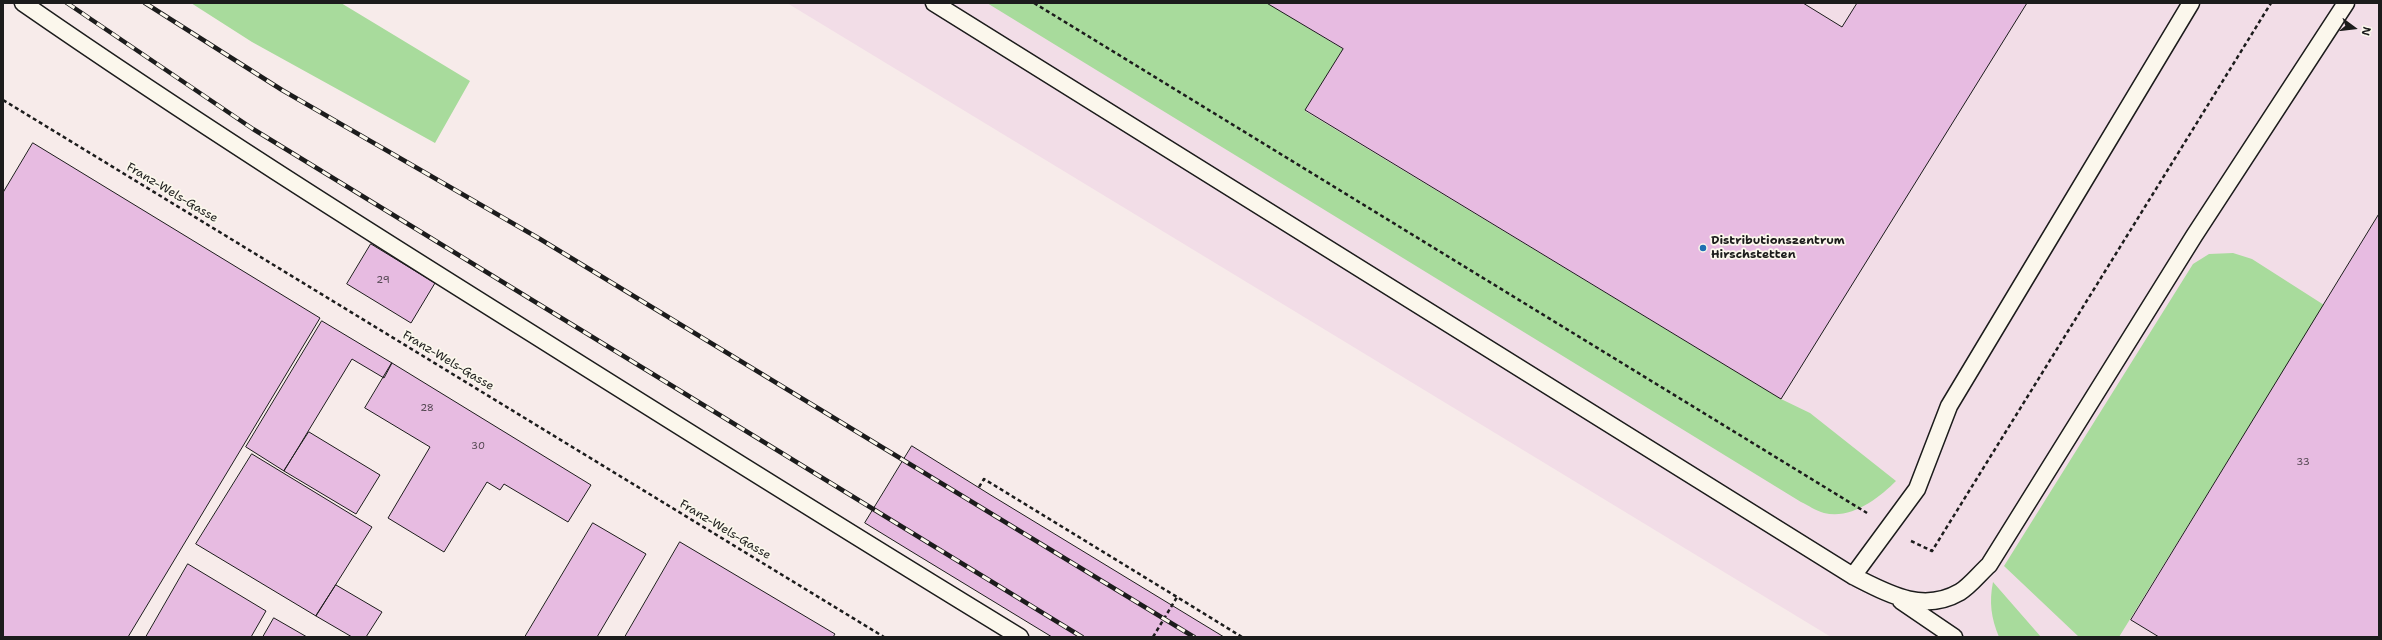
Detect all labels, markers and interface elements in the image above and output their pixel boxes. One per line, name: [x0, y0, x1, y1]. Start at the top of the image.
north arrow: [2334, 8, 2374, 48]
text: N: [2358, 25, 2374, 37]
street label: Franz-Wels-Gasse: [124, 160, 220, 226]
place label: Distributionszentrum Hirschstetten: [1711, 234, 1845, 262]
marker: Distributionszentrum Hirschstetten: [1698, 243, 1708, 253]
house number: 29: [376, 274, 390, 286]
street label: Franz-Wels-Gasse: [400, 328, 496, 394]
house number: 28: [420, 402, 434, 414]
house number: 30: [471, 440, 485, 452]
house number: 33: [2296, 456, 2310, 468]
street label: Franz-Wels-Gasse: [677, 497, 773, 563]

